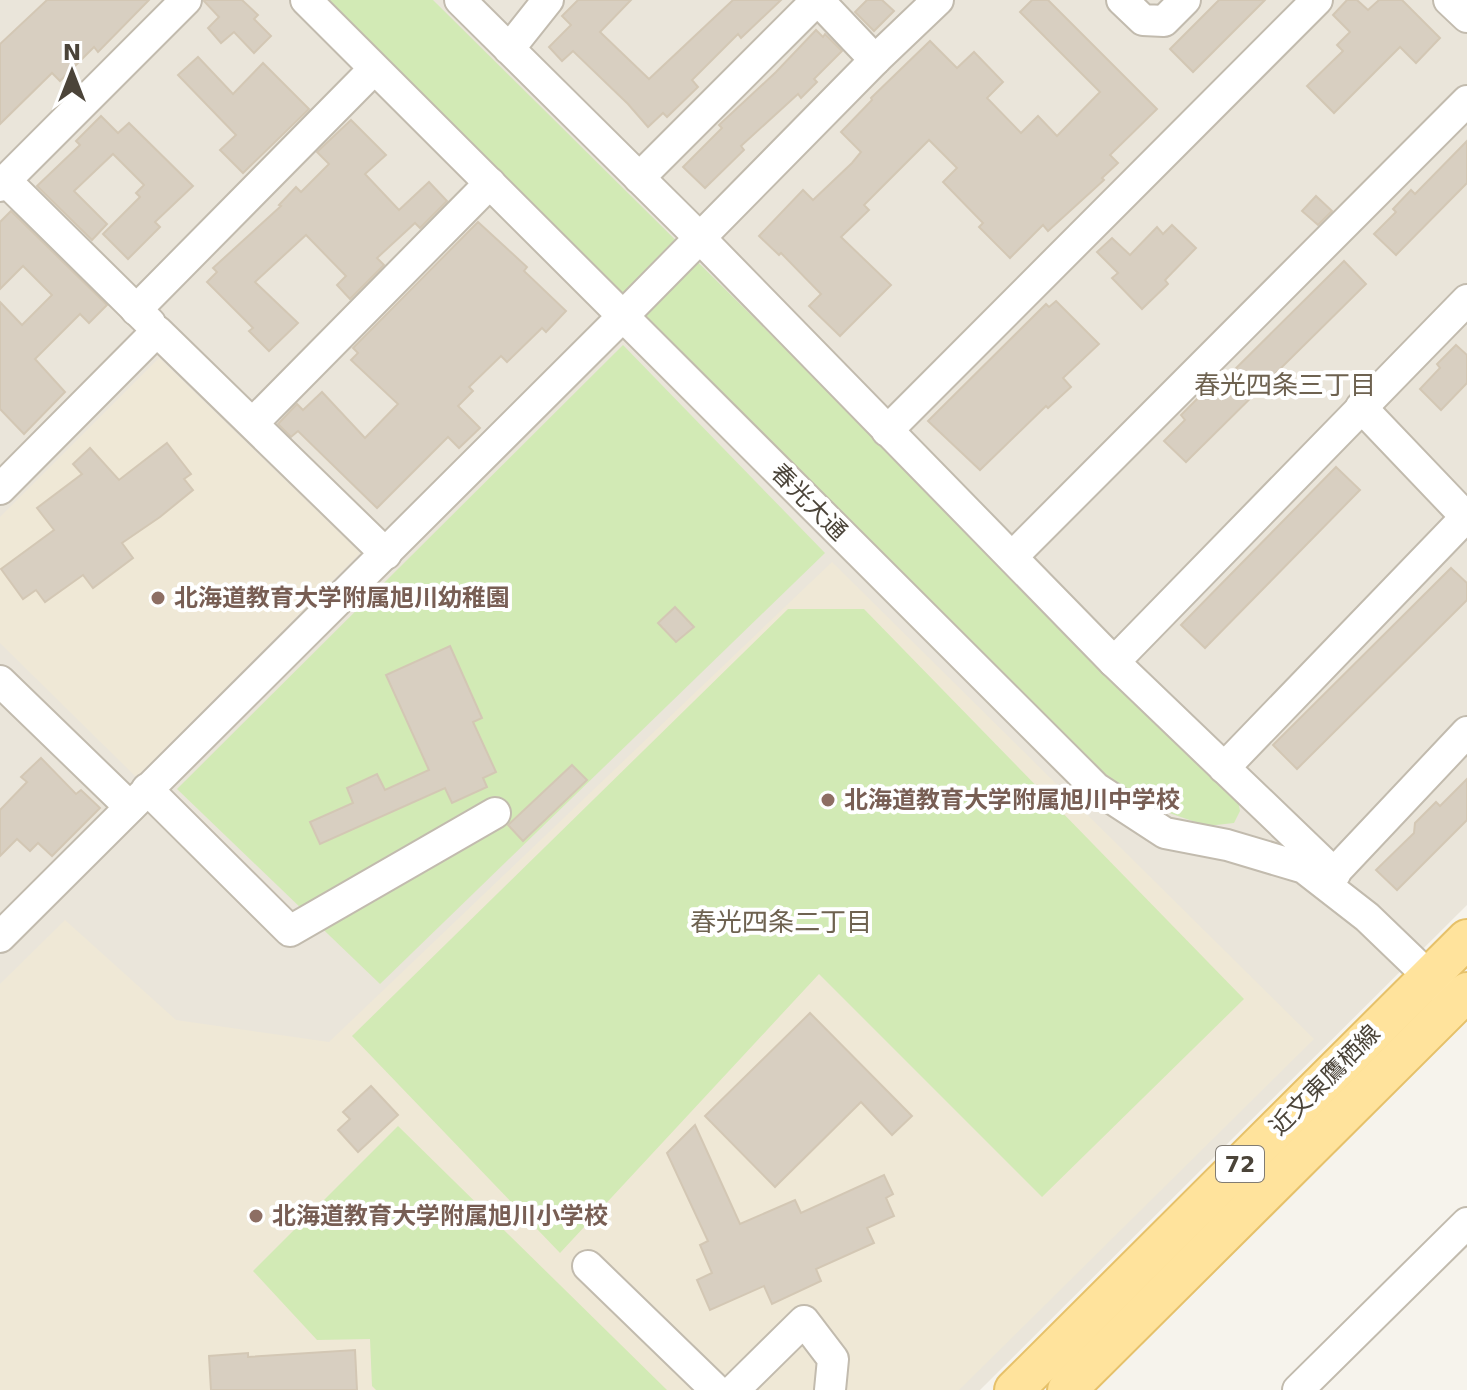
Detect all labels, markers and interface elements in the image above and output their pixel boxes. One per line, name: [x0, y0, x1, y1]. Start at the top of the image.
north arrow: [32, 32, 112, 112]
text: N: [63, 40, 81, 65]
district label: 春光四条三丁目: [1194, 370, 1376, 400]
street label: 春光大通: [765, 458, 853, 546]
place label: 北海道教育大学附属旭川幼稚園: [174, 584, 510, 612]
marker: 北海道教育大学附属旭川幼稚園: [149, 589, 167, 607]
place label: 北海道教育大学附属旭川中学校: [844, 786, 1180, 814]
marker: 北海道教育大学附属旭川中学校: [819, 791, 837, 809]
district label: 春光四条二丁目: [690, 907, 872, 937]
street label: 近文東鷹栖線: [1264, 1019, 1386, 1141]
road number: 72: [1216, 1146, 1264, 1182]
place label: 北海道教育大学附属旭川小学校: [272, 1202, 608, 1230]
marker: 北海道教育大学附属旭川小学校: [247, 1207, 265, 1225]

